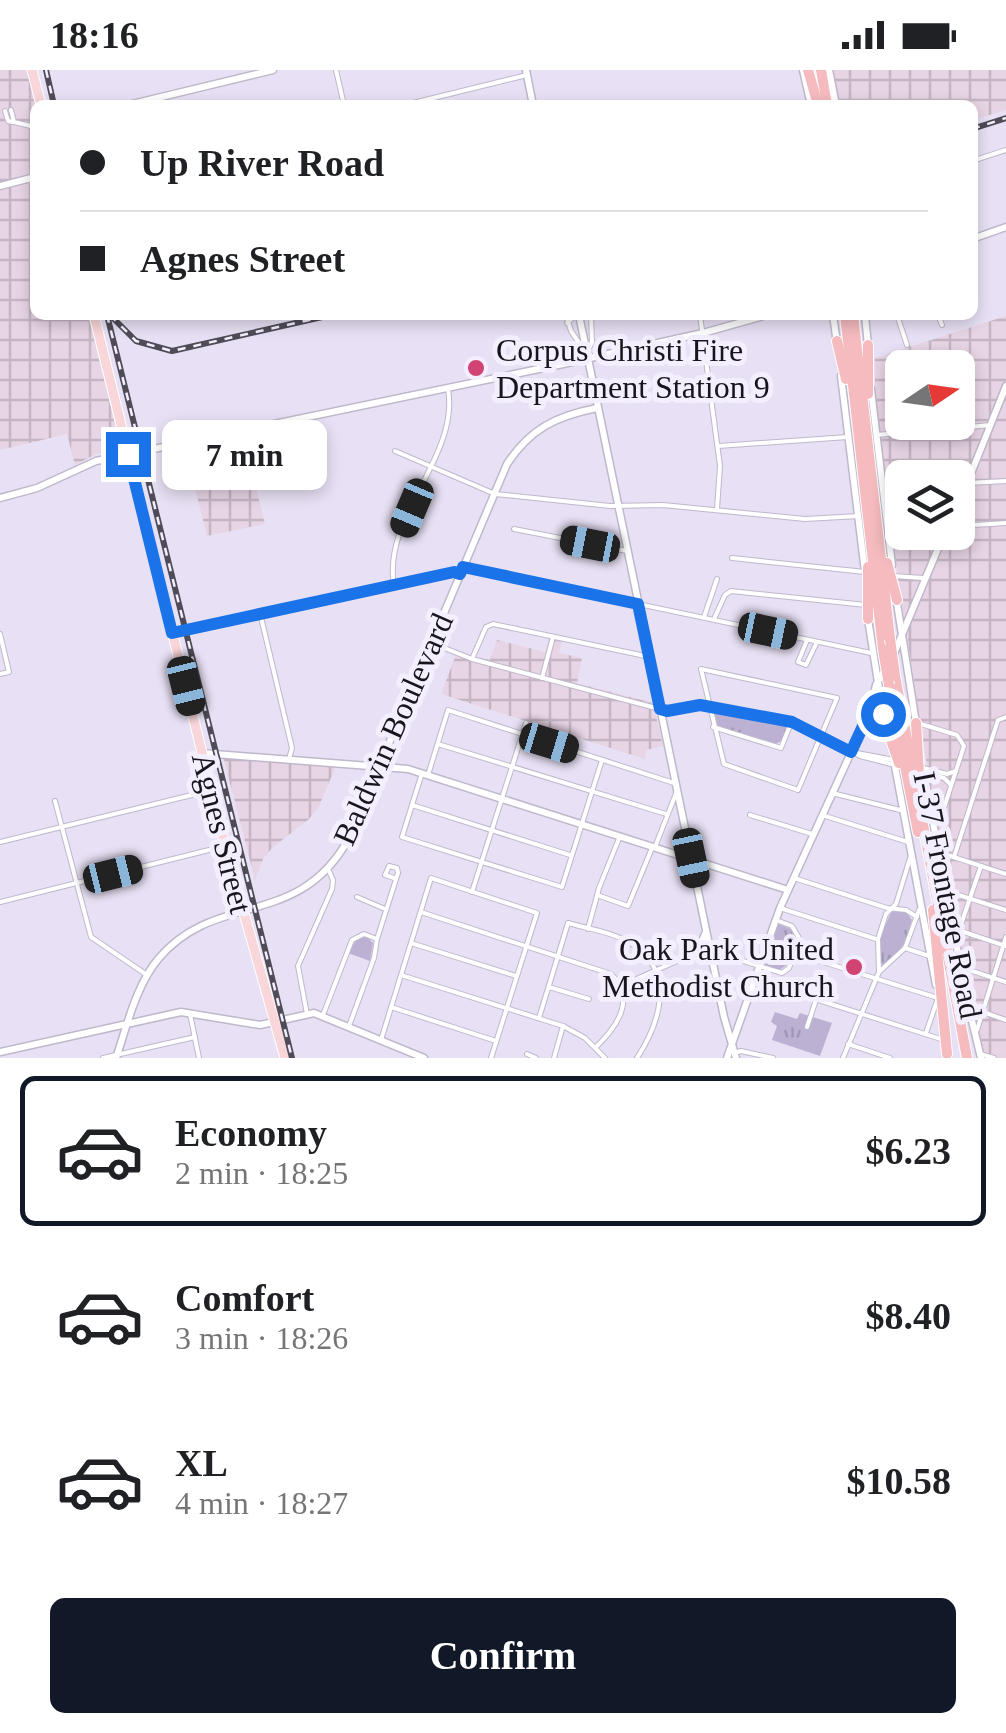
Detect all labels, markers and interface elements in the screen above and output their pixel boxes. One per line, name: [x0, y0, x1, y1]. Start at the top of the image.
text: 18:16: [50, 14, 139, 56]
text: Up River Road: [140, 142, 384, 184]
text: Agnes Street: [140, 238, 345, 280]
place label: Corpus Christi Fire Department Station 9: [496, 332, 770, 405]
north arrow: [885, 350, 975, 440]
map controls: [885, 350, 975, 550]
marker: Corpus Christi Fire Department Station 9: [465, 357, 487, 379]
callout: 7 min: [163, 419, 328, 489]
route end: [106, 432, 151, 477]
text: 7 min: [206, 437, 283, 473]
button: layers: [885, 460, 975, 550]
car: [386, 475, 438, 541]
car: [558, 524, 622, 564]
street label: Baldwin Boulevard: [326, 608, 460, 850]
car: [736, 610, 800, 652]
car: [164, 653, 208, 719]
route start: [861, 692, 906, 737]
car: [516, 720, 582, 766]
street label: Agnes Street: [185, 749, 259, 917]
street label: I-37 Frontage Road: [906, 769, 990, 1021]
car: [670, 826, 712, 890]
car: [80, 852, 146, 896]
place label: Oak Park United Methodist Church: [602, 931, 834, 1004]
marker: Oak Park United Methodist Church: [843, 956, 865, 978]
icon: car: [55, 1106, 145, 1196]
text: Economy: [175, 1112, 327, 1154]
text: $6.23: [866, 1130, 951, 1172]
text: 2 min · 18:25: [175, 1155, 348, 1191]
icon: car: [55, 1271, 145, 1361]
text: Comfort: [175, 1277, 314, 1319]
text: $8.40: [866, 1295, 951, 1337]
text: 3 min · 18:26: [175, 1320, 348, 1356]
icon: car: [55, 1436, 145, 1526]
text: XL: [175, 1442, 228, 1484]
text: $10.58: [847, 1460, 951, 1502]
text: 4 min · 18:27: [175, 1485, 348, 1521]
button: Confirm: [50, 1598, 956, 1713]

